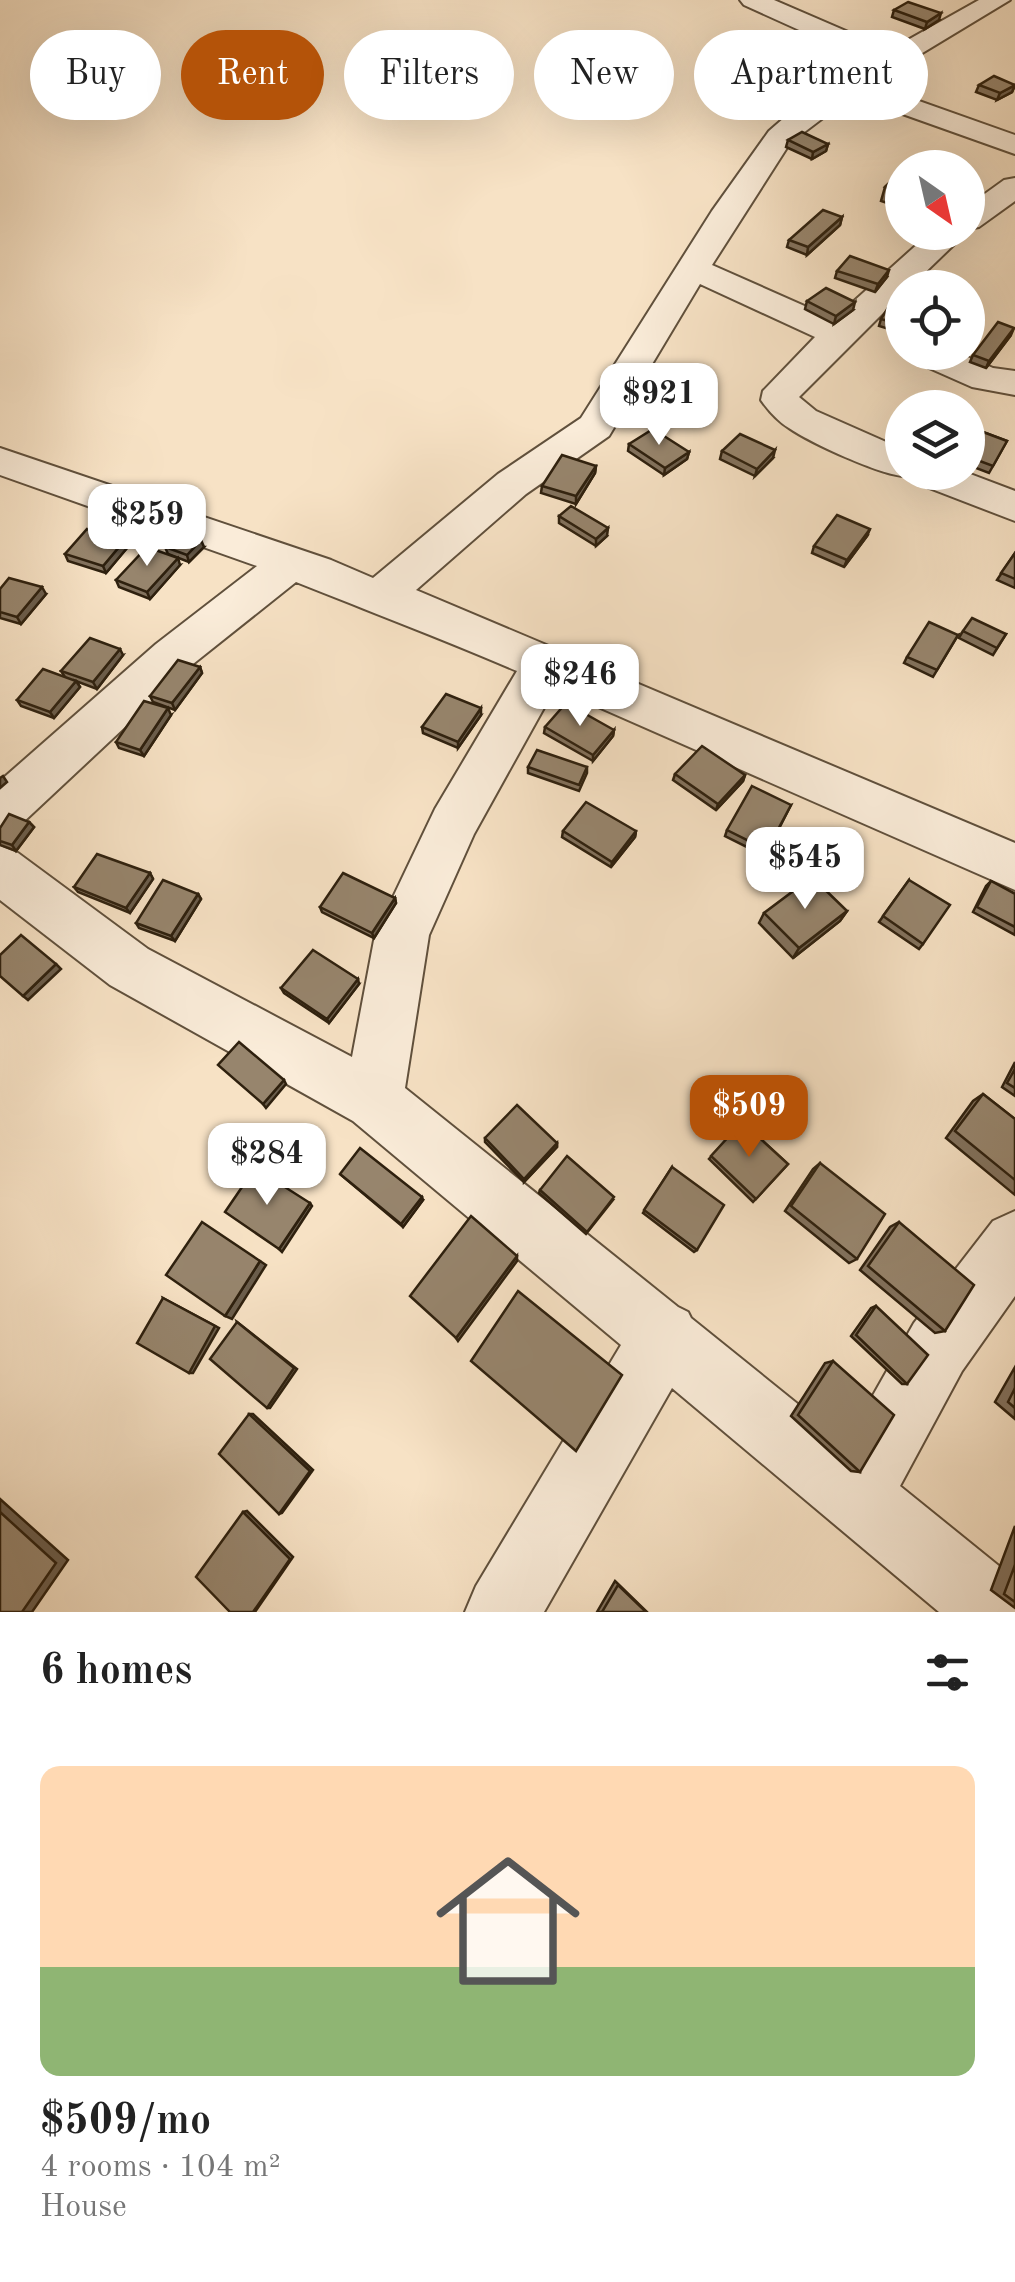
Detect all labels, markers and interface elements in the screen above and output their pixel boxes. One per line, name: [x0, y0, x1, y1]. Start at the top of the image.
chip: Buy: [30, 30, 161, 120]
chip: Rent: [181, 30, 324, 120]
chip: Filters: [344, 30, 514, 120]
chip: New: [534, 30, 674, 120]
chip: Apartment: [694, 30, 928, 120]
north arrow: [885, 150, 985, 250]
map controls: [885, 150, 985, 490]
button: locate: [885, 270, 985, 370]
pin: $921: [600, 363, 718, 448]
text: $921: [622, 379, 696, 411]
button: layers: [885, 390, 985, 490]
pin: $259: [88, 484, 206, 569]
text: $259: [110, 500, 184, 532]
pin: $246: [521, 644, 639, 729]
text: $246: [543, 660, 617, 692]
pin: $545: [746, 827, 864, 912]
text: $545: [768, 843, 842, 875]
pin: $509: [690, 1075, 808, 1160]
text: $509: [712, 1091, 786, 1123]
pin: $284: [208, 1123, 326, 1208]
text: $284: [230, 1139, 304, 1171]
icon: filters: [920, 1645, 975, 1700]
text: 6 homes: [40, 1651, 192, 1693]
icon: home: [418, 1831, 598, 2011]
text: $509/mo: [40, 2101, 211, 2143]
text: 4 rooms · 104 m²: [40, 2152, 281, 2184]
text: House: [40, 2192, 127, 2224]

